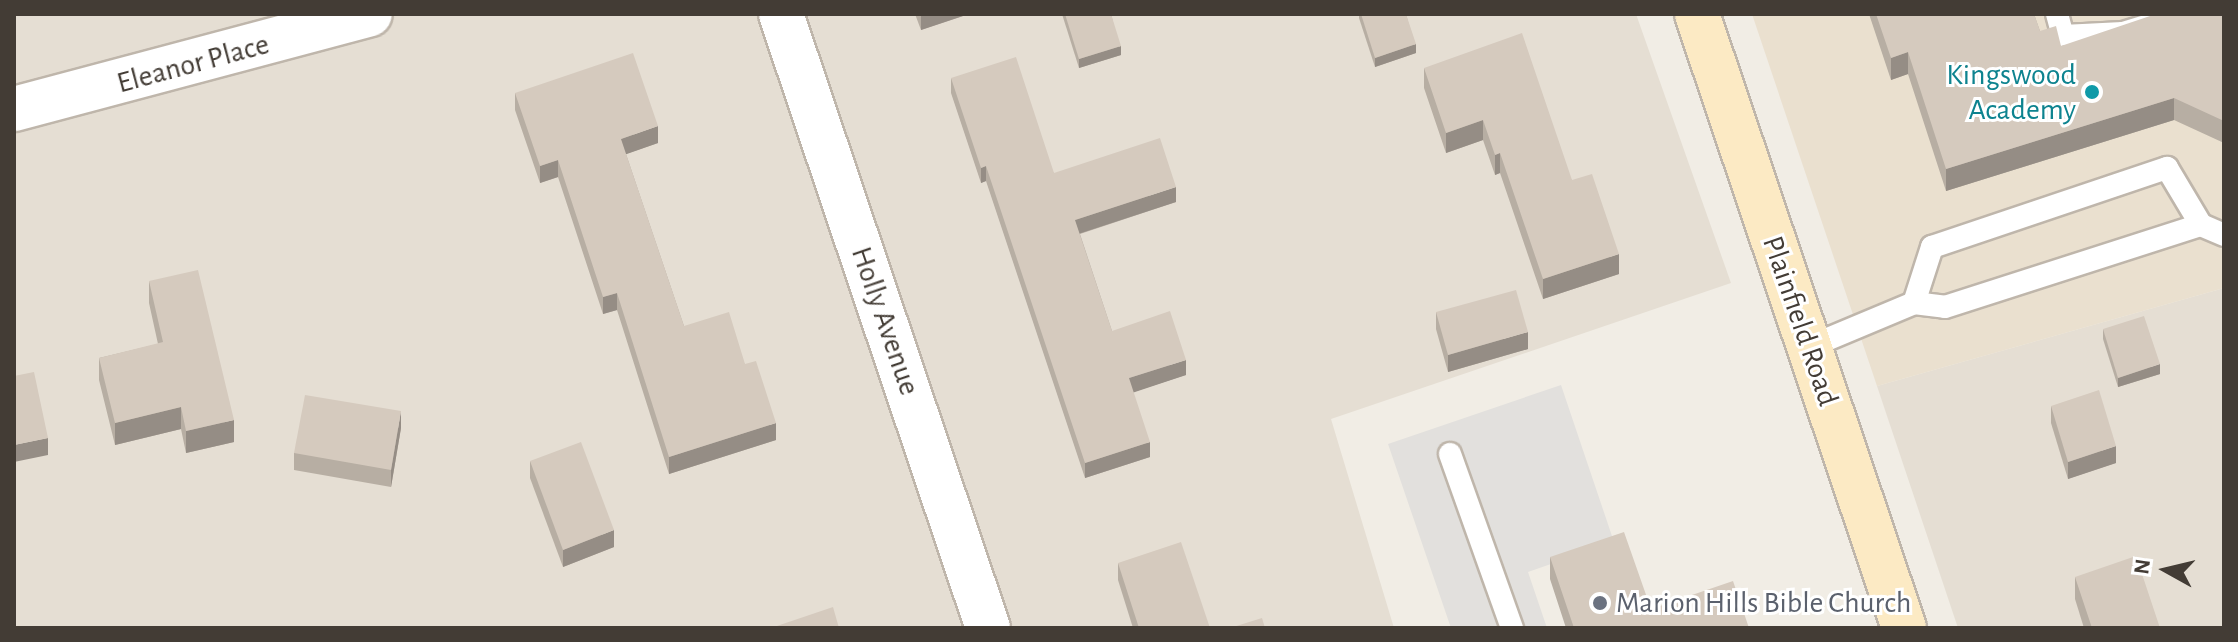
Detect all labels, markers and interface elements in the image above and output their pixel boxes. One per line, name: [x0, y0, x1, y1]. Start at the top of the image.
street label: Eleanor Place: [113, 26, 273, 102]
place label: Kingswood Academy: [1946, 57, 2076, 128]
marker: Kingswood Academy: [2083, 83, 2101, 101]
street label: Plainfield Road: [1754, 231, 1846, 411]
street label: Holly Avenue: [843, 242, 927, 400]
north arrow: [2126, 530, 2206, 610]
text: N: [2130, 558, 2154, 576]
place label: Marion Hills Bible Church: [1616, 585, 1911, 621]
marker: Marion Hills Bible Church: [1591, 594, 1609, 612]

